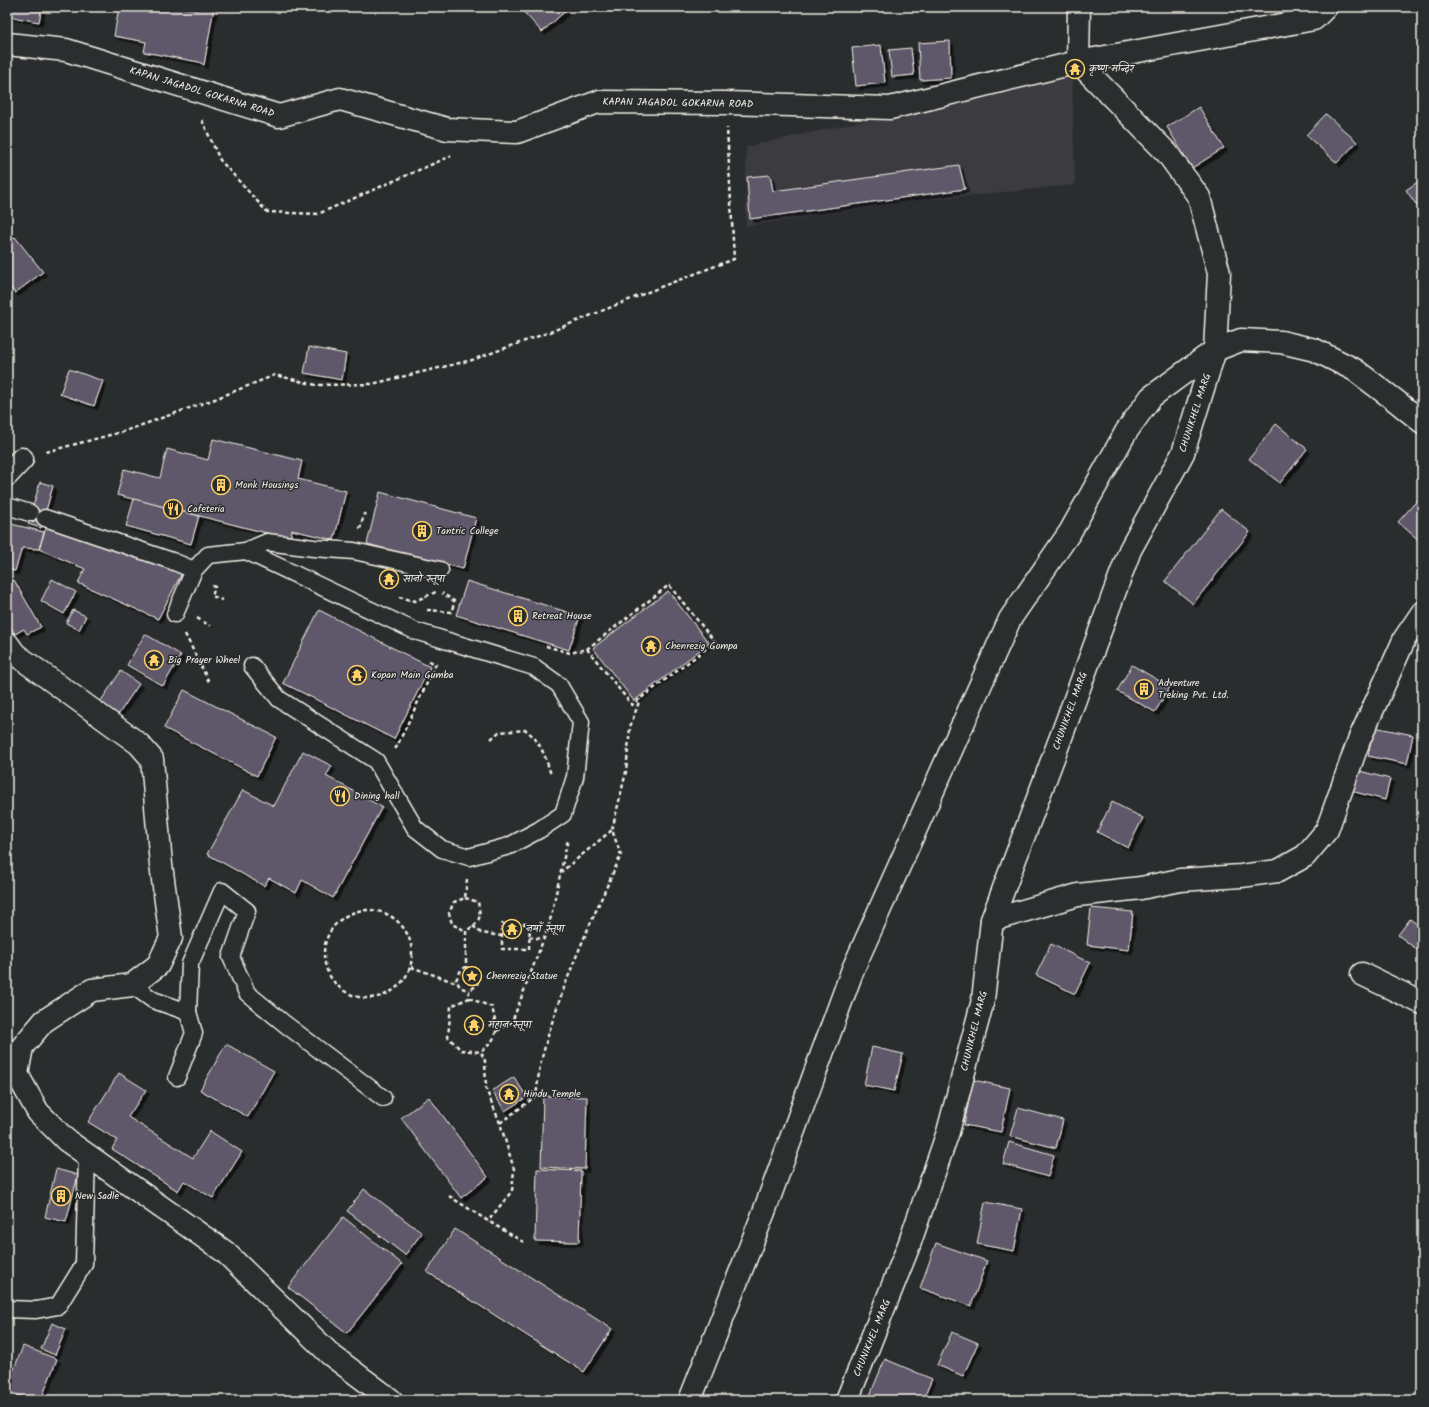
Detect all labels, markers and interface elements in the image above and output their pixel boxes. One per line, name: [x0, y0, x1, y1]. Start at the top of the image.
temple icon: कृष्ण मन्दिर: [1064, 58, 1086, 80]
place label: कृष्ण मन्दिर: [1089, 61, 1135, 77]
street label: KAPAN JAGADOL GOKARNA ROAD: [128, 62, 277, 122]
street label: KAPAN JAGADOL GOKARNA ROAD: [603, 94, 754, 112]
street label: CHUNIKHEL MARG: [1175, 371, 1215, 455]
building icon: Monk Housings: [210, 474, 232, 496]
place label: Monk Housings: [235, 477, 299, 493]
restaurant icon: Cafeteria: [162, 498, 184, 520]
place label: Cafeteria: [187, 501, 225, 517]
building icon: Tantric College: [411, 520, 433, 542]
place label: Tantric College: [436, 523, 499, 539]
temple icon: सानो स्तूपा: [378, 568, 400, 590]
place label: सानो स्तूपा: [403, 571, 447, 587]
building icon: Retreat House: [507, 605, 529, 627]
place label: Retreat House: [532, 608, 592, 624]
temple icon: Chenrezig Gompa: [640, 635, 662, 657]
place label: Chenrezig Gompa: [665, 638, 738, 654]
temple icon: Big Prayer Wheel: [143, 649, 165, 671]
place label: Big Prayer Wheel: [168, 652, 241, 668]
temple icon: Kopan Main Gumba: [346, 664, 368, 686]
place label: Kopan Main Gumba: [371, 667, 454, 683]
street label: CHUNIKHEL MARG: [1048, 670, 1092, 752]
place label: Adventure Treking Pvt. Ltd.: [1158, 675, 1229, 703]
building icon: Adventure Treking Pvt. Ltd.: [1133, 678, 1155, 700]
restaurant icon: Dining hall: [329, 785, 351, 807]
place label: Dining hall: [354, 788, 400, 804]
temple icon: नयाँ स्तूपा: [501, 918, 523, 940]
place label: नयाँ स्तूपा: [526, 921, 566, 937]
place icon: Chenrezig Statue: [461, 965, 483, 987]
place label: Chenrezig Statue: [486, 968, 558, 984]
street label: CHUNIKHEL MARG: [956, 989, 992, 1073]
temple icon: महान स्तूपा: [463, 1014, 485, 1036]
place label: महान स्तूपा: [488, 1017, 533, 1033]
temple icon: Hindu Temple: [498, 1083, 520, 1105]
place label: Hindu Temple: [523, 1086, 581, 1102]
building icon: New Sadle: [50, 1185, 72, 1207]
place label: New Sadle: [75, 1188, 119, 1204]
street label: CHUNIKHEL MARG: [849, 1297, 895, 1379]

